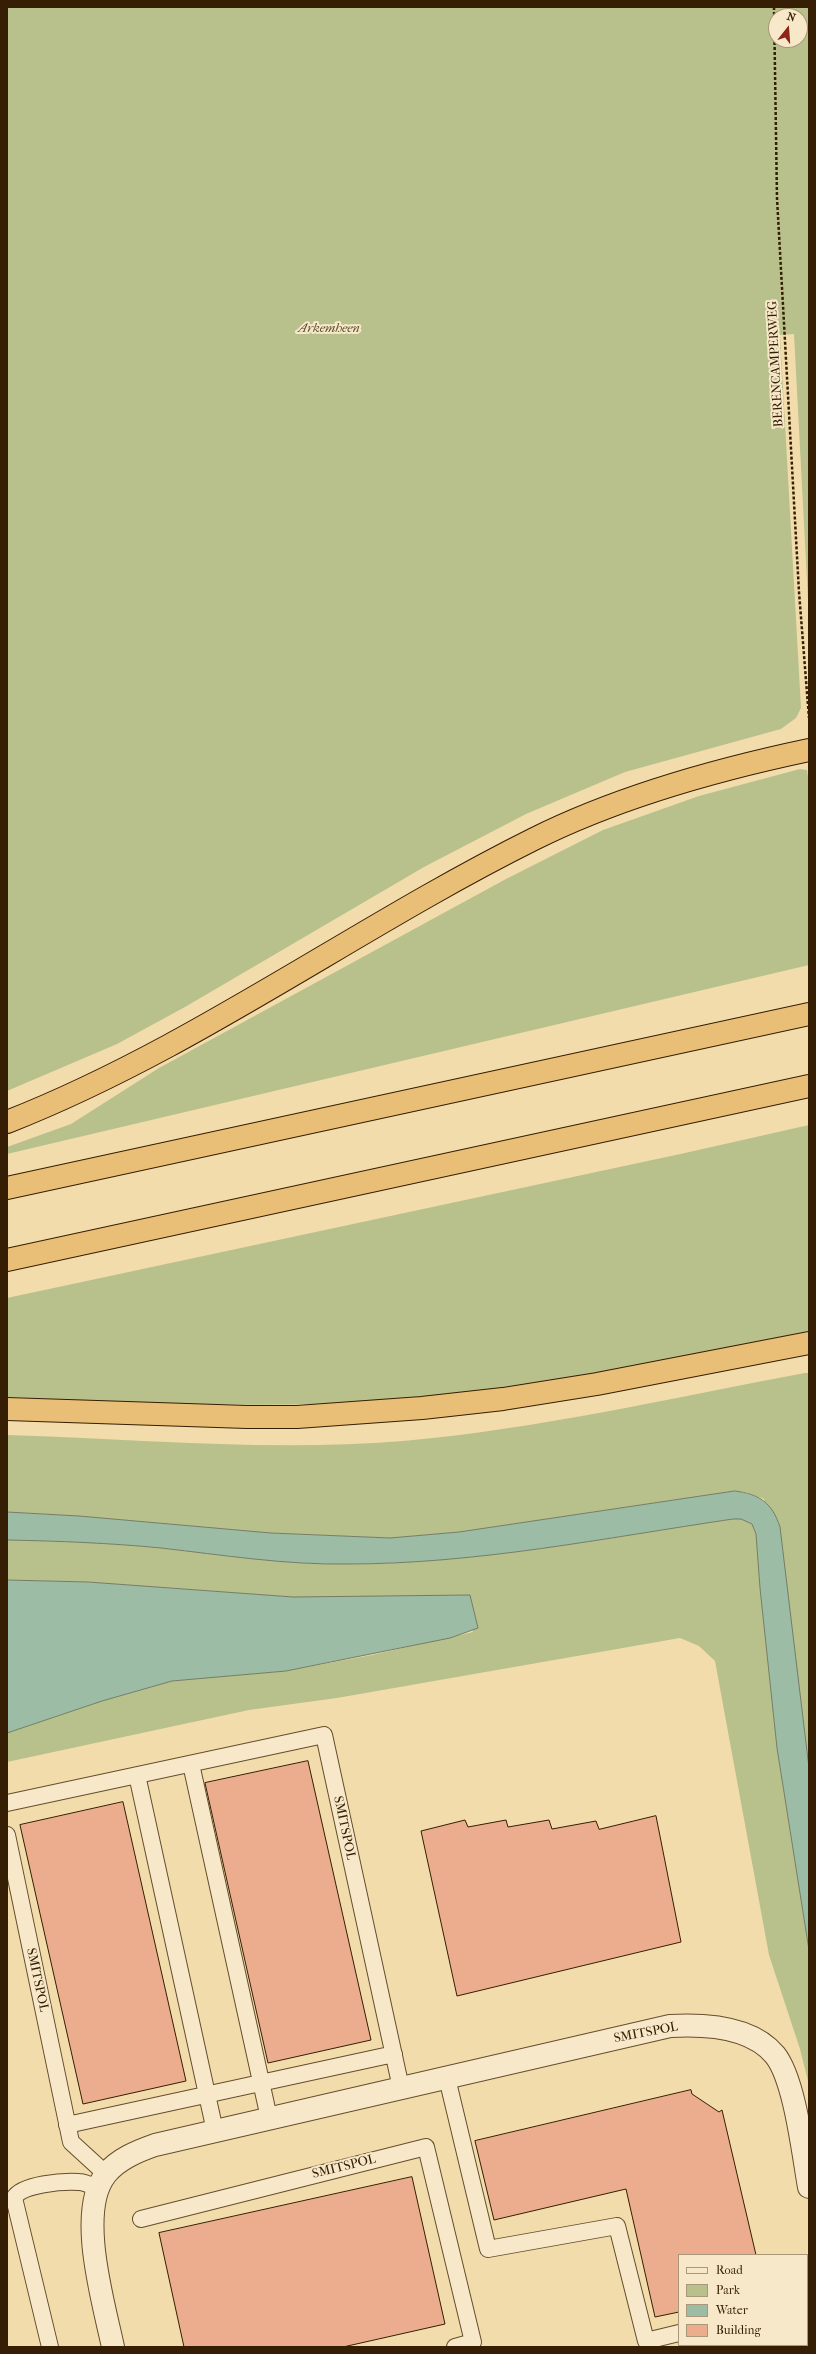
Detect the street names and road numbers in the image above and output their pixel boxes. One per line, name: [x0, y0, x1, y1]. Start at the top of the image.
street label: BERENCAMPERWEG: [765, 300, 787, 428]
street label: SMITSPOL: [330, 1795, 358, 1861]
street label: SMITSPOL: [23, 1947, 51, 2013]
street label: SMITSPOL: [613, 2019, 679, 2047]
street label: SMITSPOL: [311, 2152, 377, 2182]

